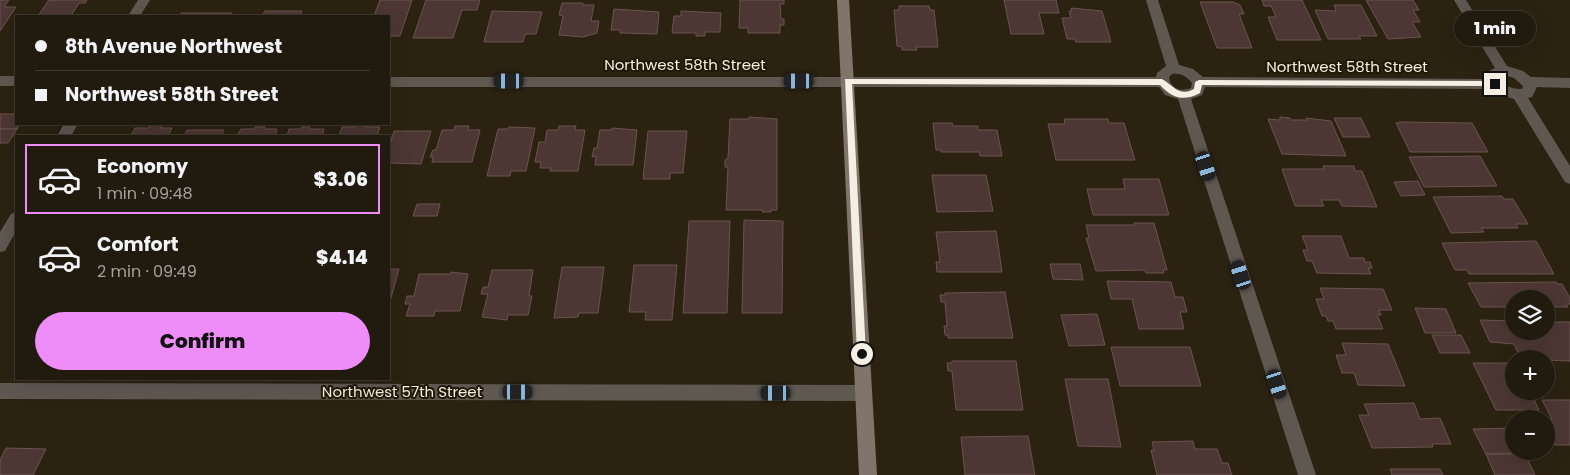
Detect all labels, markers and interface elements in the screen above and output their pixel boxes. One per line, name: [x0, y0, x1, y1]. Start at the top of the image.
callout: 1 min: [1454, 12, 1536, 46]
text: 1 min: [1474, 17, 1516, 40]
text: 8th Avenue Northwest: [65, 33, 282, 60]
street label: Northwest 58th Street: [604, 54, 766, 75]
street label: Northwest 58th Street: [1266, 56, 1428, 77]
route end: [1484, 73, 1506, 95]
car: [494, 74, 524, 89]
car: [784, 74, 814, 89]
text: Northwest 58th Street: [65, 81, 278, 108]
car: [1194, 149, 1217, 183]
text: Economy: [97, 153, 188, 180]
icon: car: [37, 157, 82, 202]
text: $3.06: [314, 166, 368, 193]
text: 1 min · 09:48: [97, 182, 193, 205]
text: Comfort: [97, 231, 179, 258]
icon: car: [37, 235, 82, 280]
text: $4.14: [316, 244, 368, 271]
car: [1229, 258, 1252, 292]
text: 2 min · 09:49: [97, 260, 197, 283]
map controls: [1505, 290, 1555, 460]
button: layers: [1505, 290, 1555, 340]
button: Confirm: [35, 312, 370, 370]
route start: [851, 343, 873, 365]
button: +: [1505, 350, 1555, 400]
car: [1265, 367, 1288, 401]
street label: Northwest 57th Street: [322, 381, 482, 402]
car: [503, 385, 533, 400]
car: [761, 386, 791, 401]
button: −: [1505, 410, 1555, 460]

